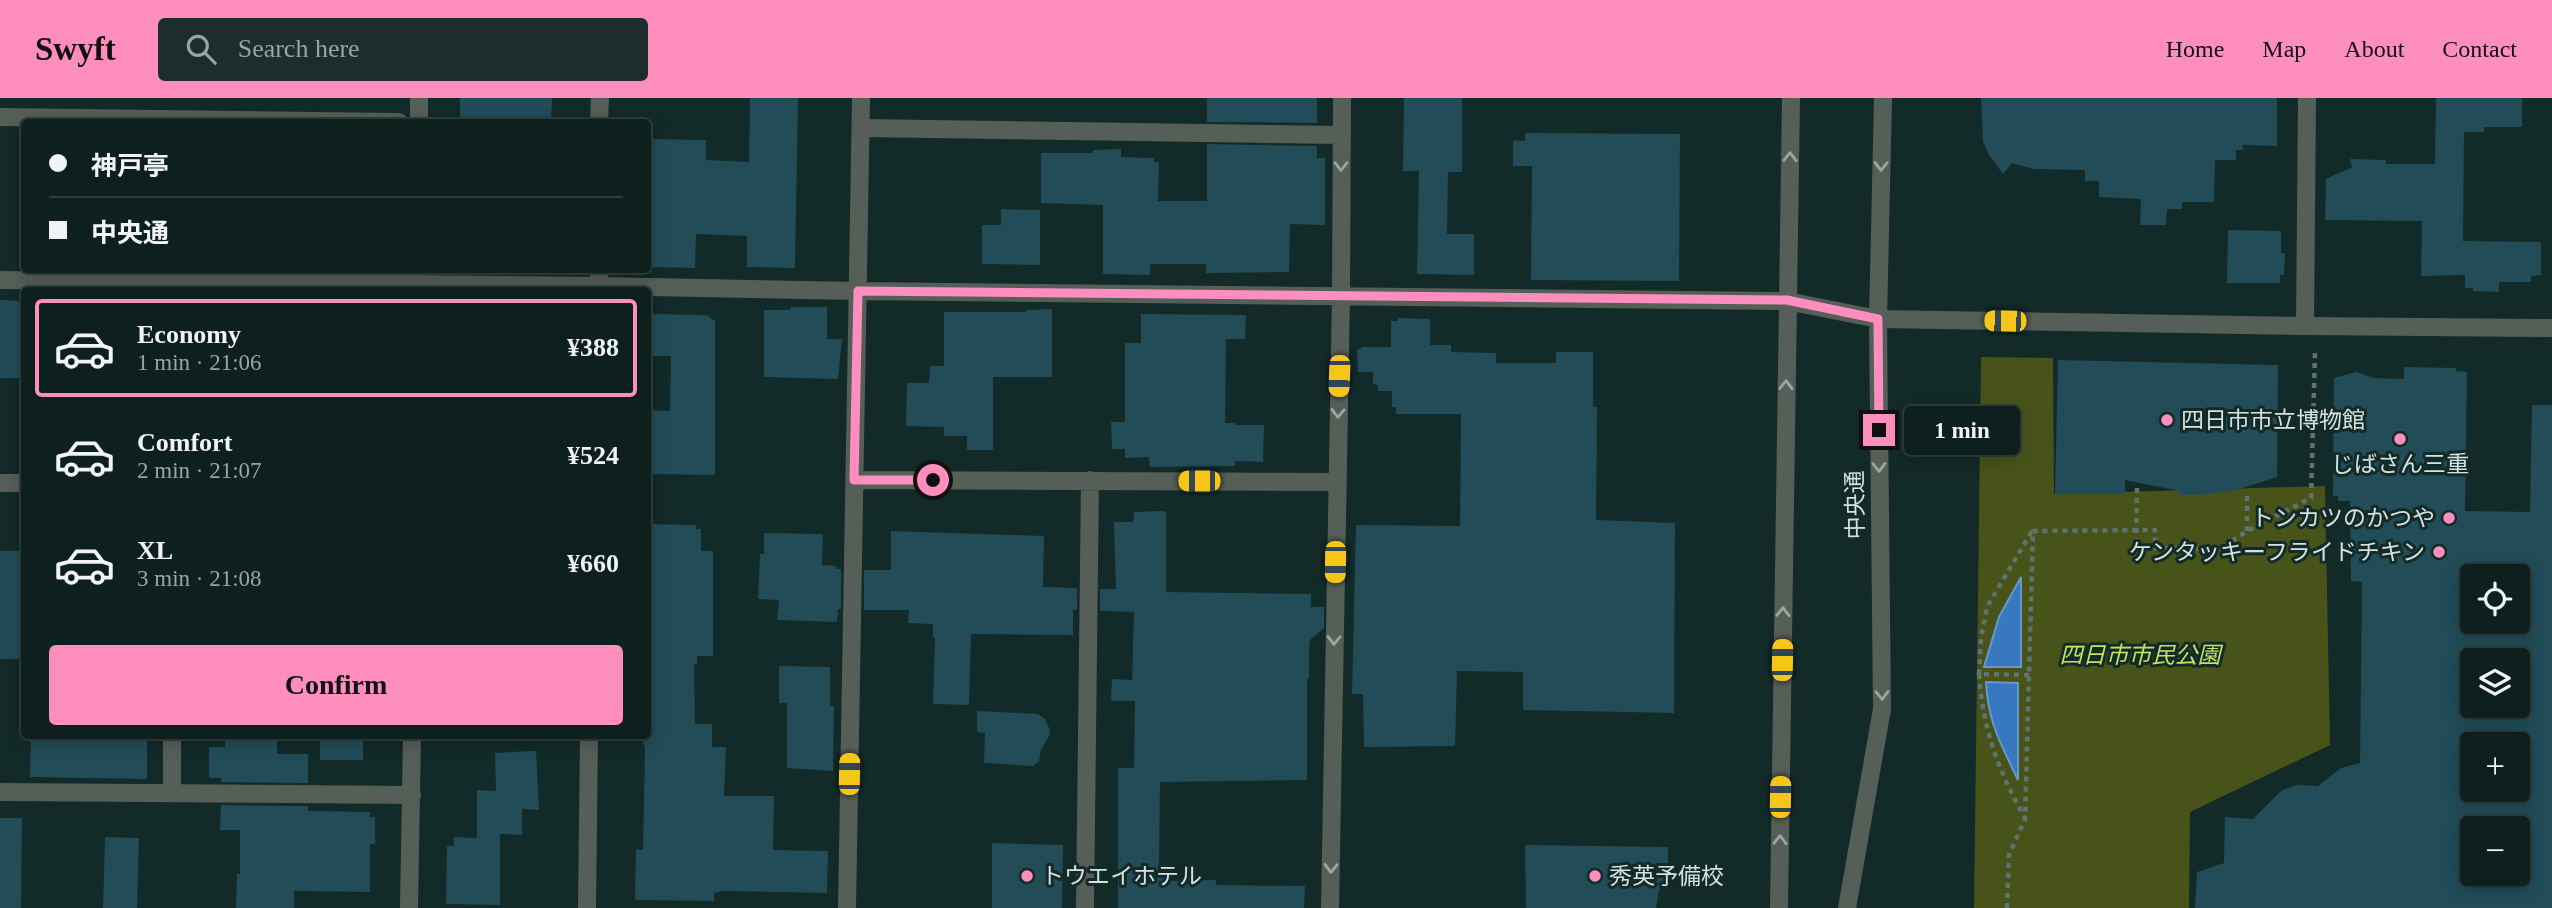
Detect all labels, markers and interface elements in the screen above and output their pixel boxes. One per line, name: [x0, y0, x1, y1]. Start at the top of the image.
search box: [158, 18, 648, 81]
icon: search: [182, 30, 220, 68]
text: Swyft: [35, 31, 116, 67]
text: Search here: [238, 34, 360, 63]
text: Home: [2166, 36, 2224, 62]
text: Map: [2262, 36, 2306, 62]
text: About: [2344, 36, 2404, 62]
text: Contact: [2442, 36, 2517, 62]
text: 神戸亭: [91, 152, 169, 181]
one-way arrow: [1782, 152, 1798, 162]
one-way arrow: [1333, 161, 1349, 172]
one-way arrow: [1873, 161, 1889, 172]
text: 中央通: [91, 219, 169, 248]
car: [1984, 310, 2027, 332]
icon: car: [53, 317, 116, 380]
text: Economy: [137, 320, 241, 349]
text: ¥388: [567, 333, 619, 362]
text: 1 min · 21:06: [137, 350, 262, 375]
car: [1328, 355, 1351, 397]
one-way arrow: [1778, 379, 1794, 390]
callout: 1 min: [1904, 406, 2019, 454]
one-way arrow: [1331, 408, 1346, 419]
place label: 四日市市立博物館: [2181, 408, 2365, 433]
marker: 四日市市立博物館: [2159, 412, 2175, 428]
route end: [1863, 414, 1895, 446]
text: 1 min: [1934, 418, 1990, 443]
icon: car: [53, 425, 116, 488]
text: Comfort: [137, 428, 232, 457]
marker: じばさん三重: [2392, 431, 2408, 447]
text: ¥524: [567, 441, 619, 470]
place label: じばさん三重: [2331, 452, 2469, 477]
text: 2 min · 21:07: [137, 458, 262, 483]
one-way arrow: [1871, 462, 1887, 473]
route start: [917, 464, 949, 496]
street label: 中央通: [1842, 470, 1869, 540]
car: [1179, 471, 1221, 492]
place label: トンカツのかつや: [2251, 506, 2435, 531]
marker: トンカツのかつや: [2441, 510, 2457, 526]
icon: car: [53, 533, 116, 596]
text: XL: [137, 536, 173, 565]
place label: ケンタッキーフライドチキン: [2129, 540, 2425, 565]
car: [1325, 541, 1346, 583]
marker: ケンタッキーフライドチキン: [2431, 544, 2447, 560]
text: ¥660: [567, 549, 619, 578]
map controls: [2460, 564, 2530, 886]
button: locate: [2460, 564, 2530, 634]
text: 3 min · 21:08: [137, 566, 262, 591]
one-way arrow: [1775, 607, 1791, 617]
one-way arrow: [1326, 636, 1342, 646]
car: [1772, 639, 1793, 681]
park label: 四日市市民公園: [2060, 643, 2224, 668]
button: Confirm: [49, 645, 623, 725]
button: layers: [2460, 648, 2530, 718]
one-way arrow: [1874, 690, 1890, 700]
button: +: [2460, 732, 2530, 802]
car: [839, 753, 860, 795]
car: [1770, 776, 1791, 818]
button: −: [2460, 816, 2530, 886]
one-way arrow: [1772, 834, 1788, 845]
one-way arrow: [1323, 863, 1339, 874]
place label: トウエイホテル: [1041, 864, 1202, 889]
place label: 秀英予備校: [1609, 864, 1724, 889]
marker: トウエイホテル: [1019, 868, 1035, 884]
marker: 秀英予備校: [1587, 868, 1603, 884]

